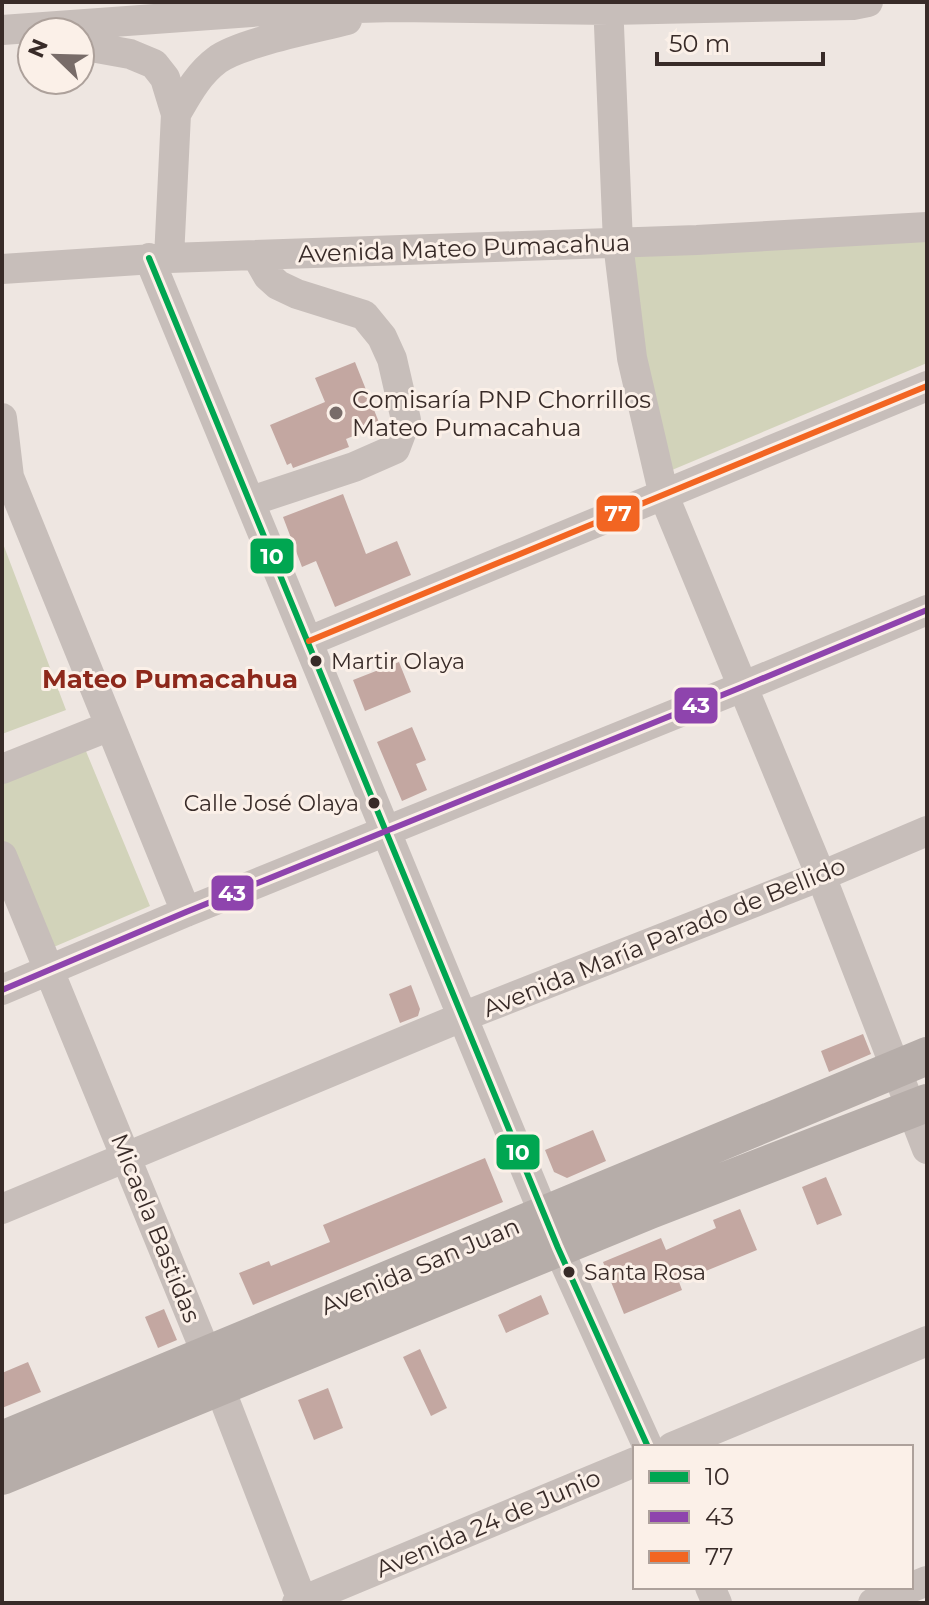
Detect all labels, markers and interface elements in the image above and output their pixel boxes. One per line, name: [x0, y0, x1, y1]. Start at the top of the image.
north arrow: [16, 16, 96, 96]
scale bar: [657, 16, 823, 66]
text: 50 m: [669, 29, 730, 58]
text: N: [22, 35, 54, 62]
street label: Avenida Mateo Pumacahua: [297, 228, 631, 268]
place label: Comisaría PNP Chorrillos Mateo Pumacahua: [352, 385, 651, 442]
marker: Comisaría PNP Chorrillos Mateo Pumacahua: [327, 404, 345, 422]
line badge: 77: [595, 494, 641, 533]
text: 77: [604, 500, 632, 527]
line badge: 10: [249, 537, 295, 575]
text: 10: [260, 543, 284, 570]
place label: Martir Olaya: [331, 648, 465, 675]
marker: Martir Olaya: [308, 653, 324, 669]
district label: Mateo Pumacahua: [42, 663, 298, 695]
line badge: 43: [673, 686, 719, 725]
text: 43: [682, 692, 710, 719]
place label: Calle José Olaya: [184, 790, 359, 817]
marker: Calle José Olaya: [366, 795, 382, 811]
street label: Avenida María Parado de Bellido: [479, 851, 849, 1023]
line badge: 43: [210, 874, 255, 912]
text: 43: [218, 880, 246, 907]
street label: Micaela Bastidas: [105, 1129, 207, 1327]
line badge: 10: [495, 1133, 541, 1171]
text: 10: [506, 1139, 530, 1166]
street label: Avenida San Juan: [316, 1211, 524, 1321]
place label: Santa Rosa: [584, 1259, 706, 1286]
marker: Santa Rosa: [561, 1264, 577, 1280]
legend: [633, 1445, 913, 1589]
text: 10: [705, 1462, 730, 1491]
street label: Avenida 24 de Junio: [371, 1463, 605, 1583]
text: 43: [705, 1502, 734, 1531]
text: 77: [705, 1542, 733, 1571]

